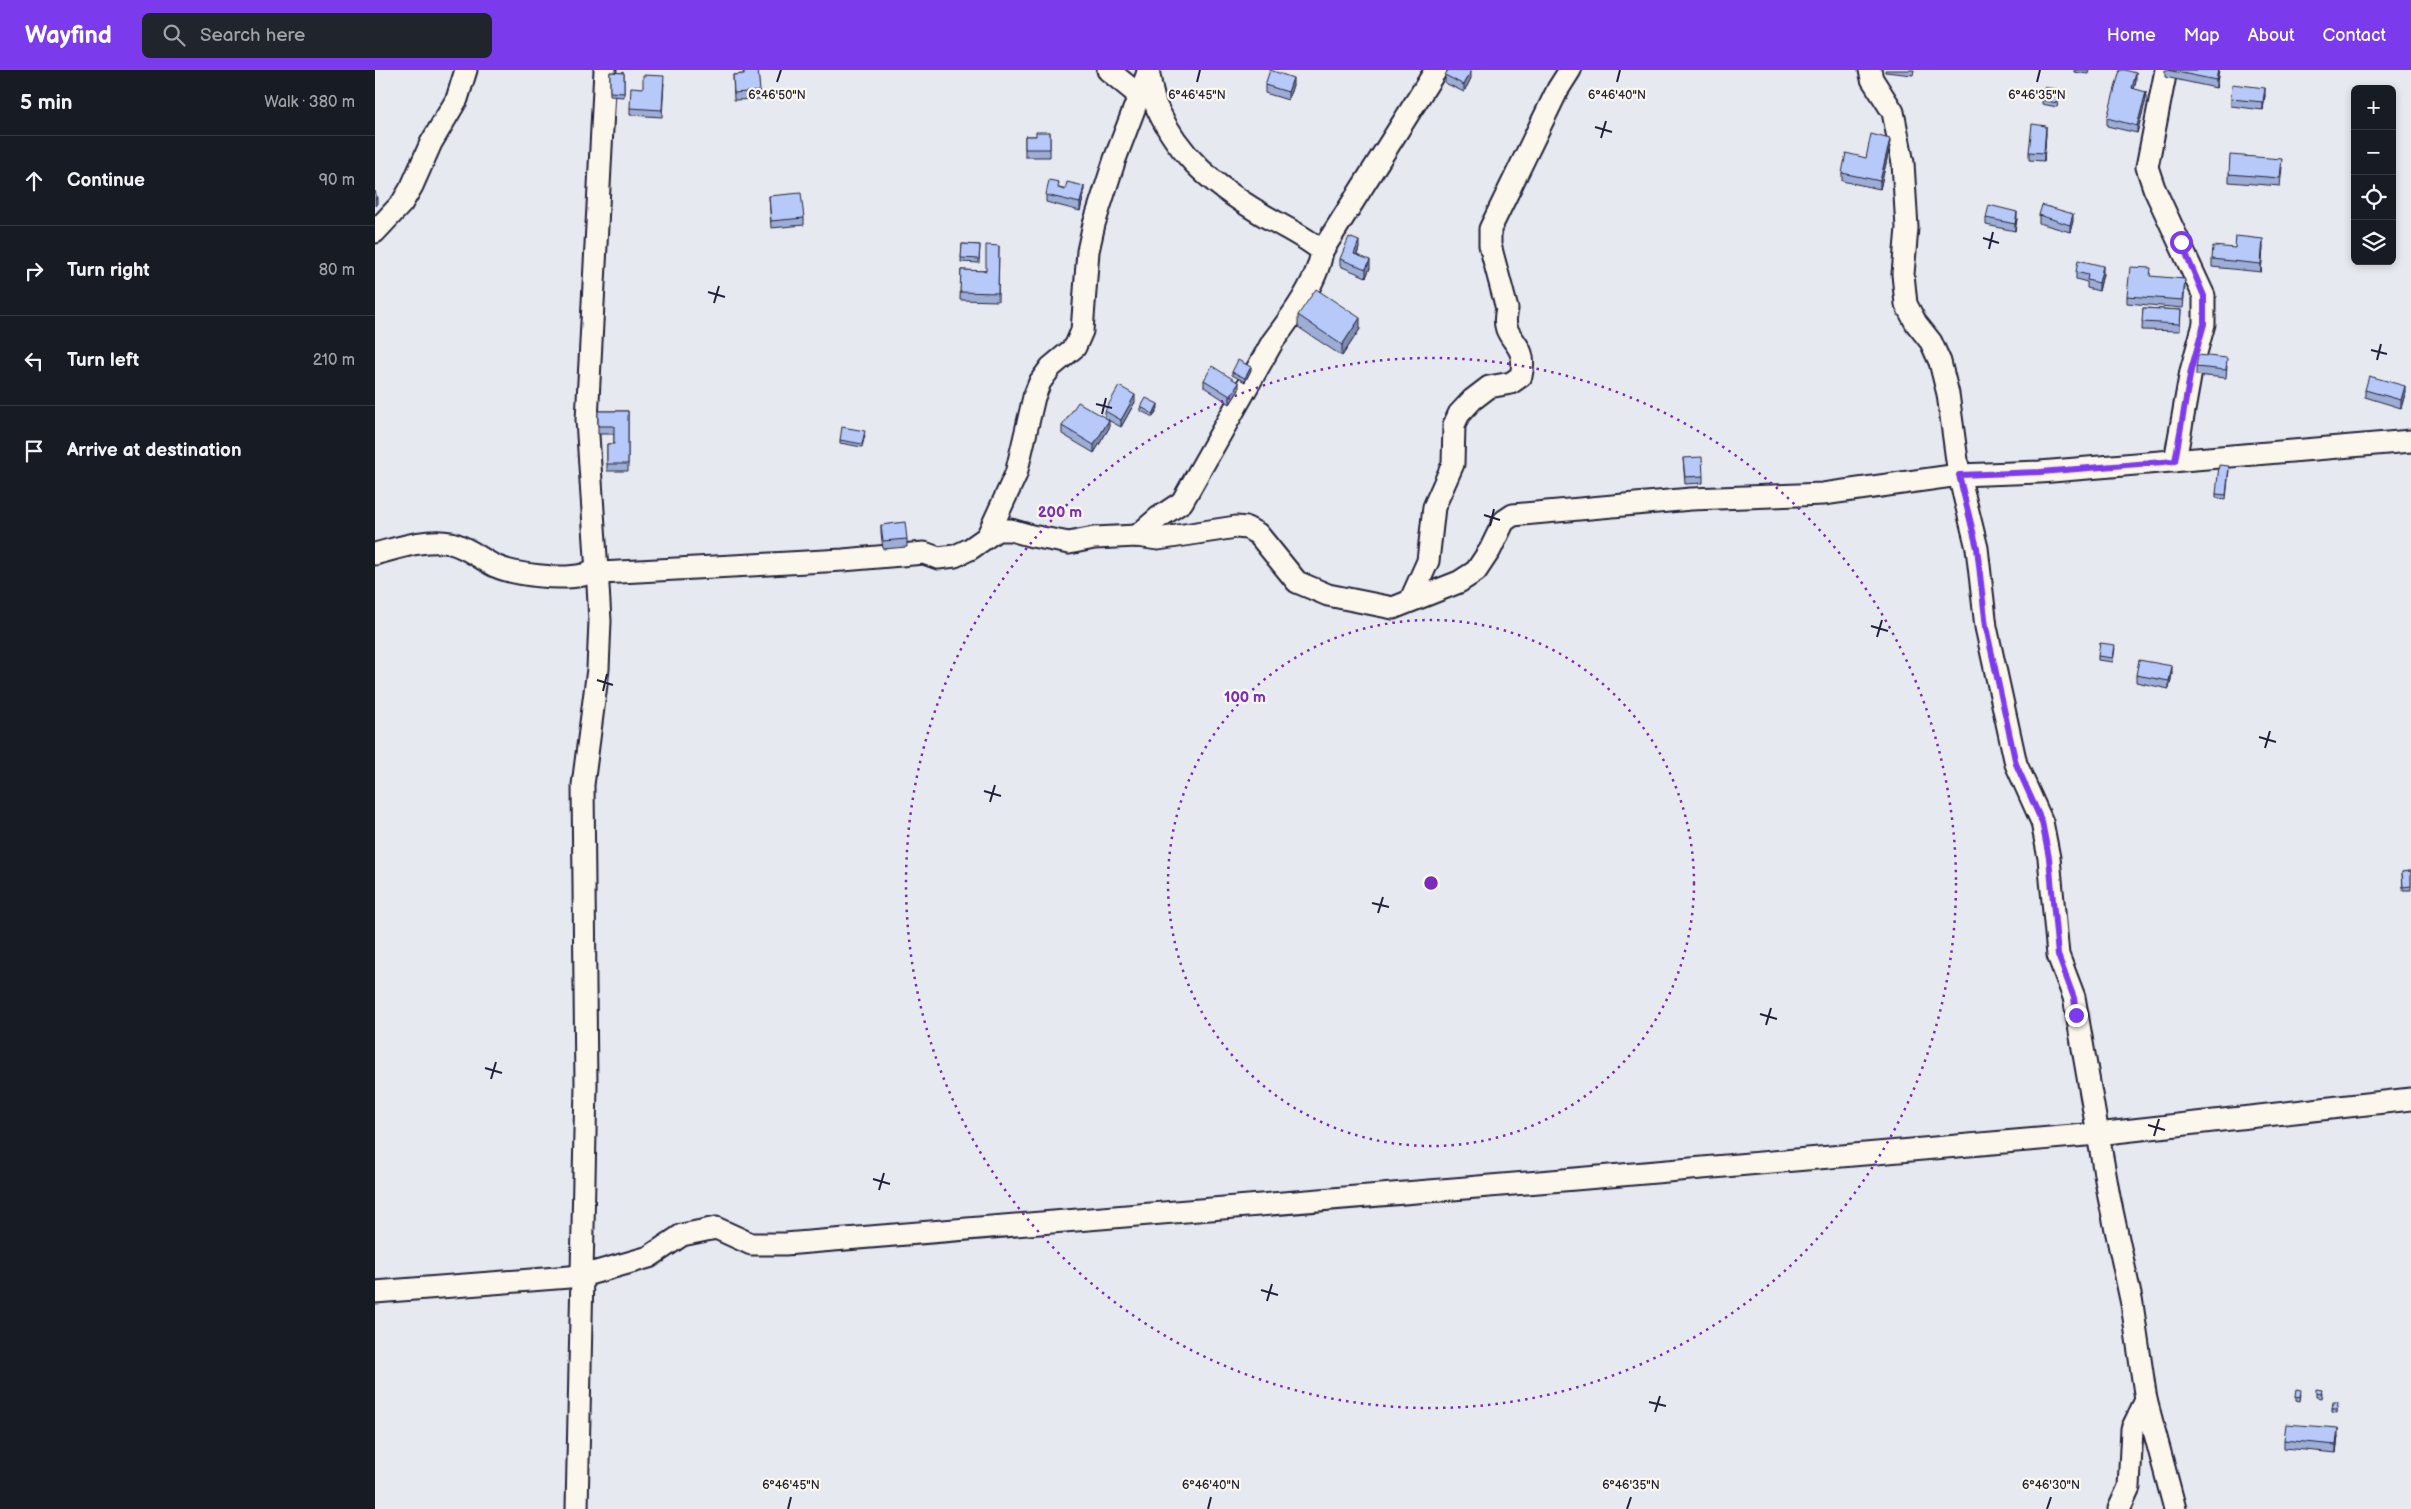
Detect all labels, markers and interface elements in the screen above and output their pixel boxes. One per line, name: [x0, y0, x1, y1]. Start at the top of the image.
search box: [142, 13, 492, 58]
text: Wayfind: [25, 21, 112, 50]
icon: search: [160, 21, 188, 49]
text: Search here: [200, 24, 305, 47]
text: Home: [2107, 25, 2156, 46]
text: Map: [2184, 25, 2220, 46]
text: About: [2248, 25, 2295, 46]
text: Contact: [2323, 25, 2386, 46]
map controls: [2351, 85, 2396, 265]
button: +: [2351, 85, 2396, 130]
text: 6°46'50"N: [748, 88, 806, 103]
text: 6°46'45"N: [1168, 88, 1226, 103]
text: 6°46'40"N: [1588, 88, 1646, 103]
text: 6°46'35"N: [2008, 88, 2066, 103]
text: 5 min: [20, 90, 73, 115]
text: Walk · 380 m: [264, 93, 355, 112]
button: −: [2351, 130, 2396, 175]
icon: ahead: [20, 167, 48, 195]
text: Continue: [67, 169, 145, 192]
text: 90 m: [319, 171, 355, 190]
button: locate: [2351, 175, 2396, 220]
button: layers: [2351, 220, 2396, 265]
route start: [2170, 231, 2193, 254]
icon: right: [20, 257, 48, 285]
text: Turn right: [67, 259, 150, 282]
text: 80 m: [319, 261, 355, 280]
icon: left: [20, 347, 48, 375]
text: Turn left: [67, 349, 139, 372]
text: 210 m: [313, 351, 355, 370]
icon: arrive: [20, 437, 48, 465]
text: Arrive at destination: [67, 439, 242, 462]
text: 200 m: [1038, 503, 1082, 522]
text: 100 m: [1224, 688, 1266, 707]
centre of rings: [1422, 874, 1440, 892]
route end: [2065, 1004, 2088, 1027]
text: 6°46'45"N: [762, 1478, 820, 1493]
text: 6°46'40"N: [1182, 1478, 1240, 1493]
text: 6°46'35"N: [1602, 1478, 1660, 1493]
text: 6°46'30"N: [2022, 1478, 2080, 1493]

